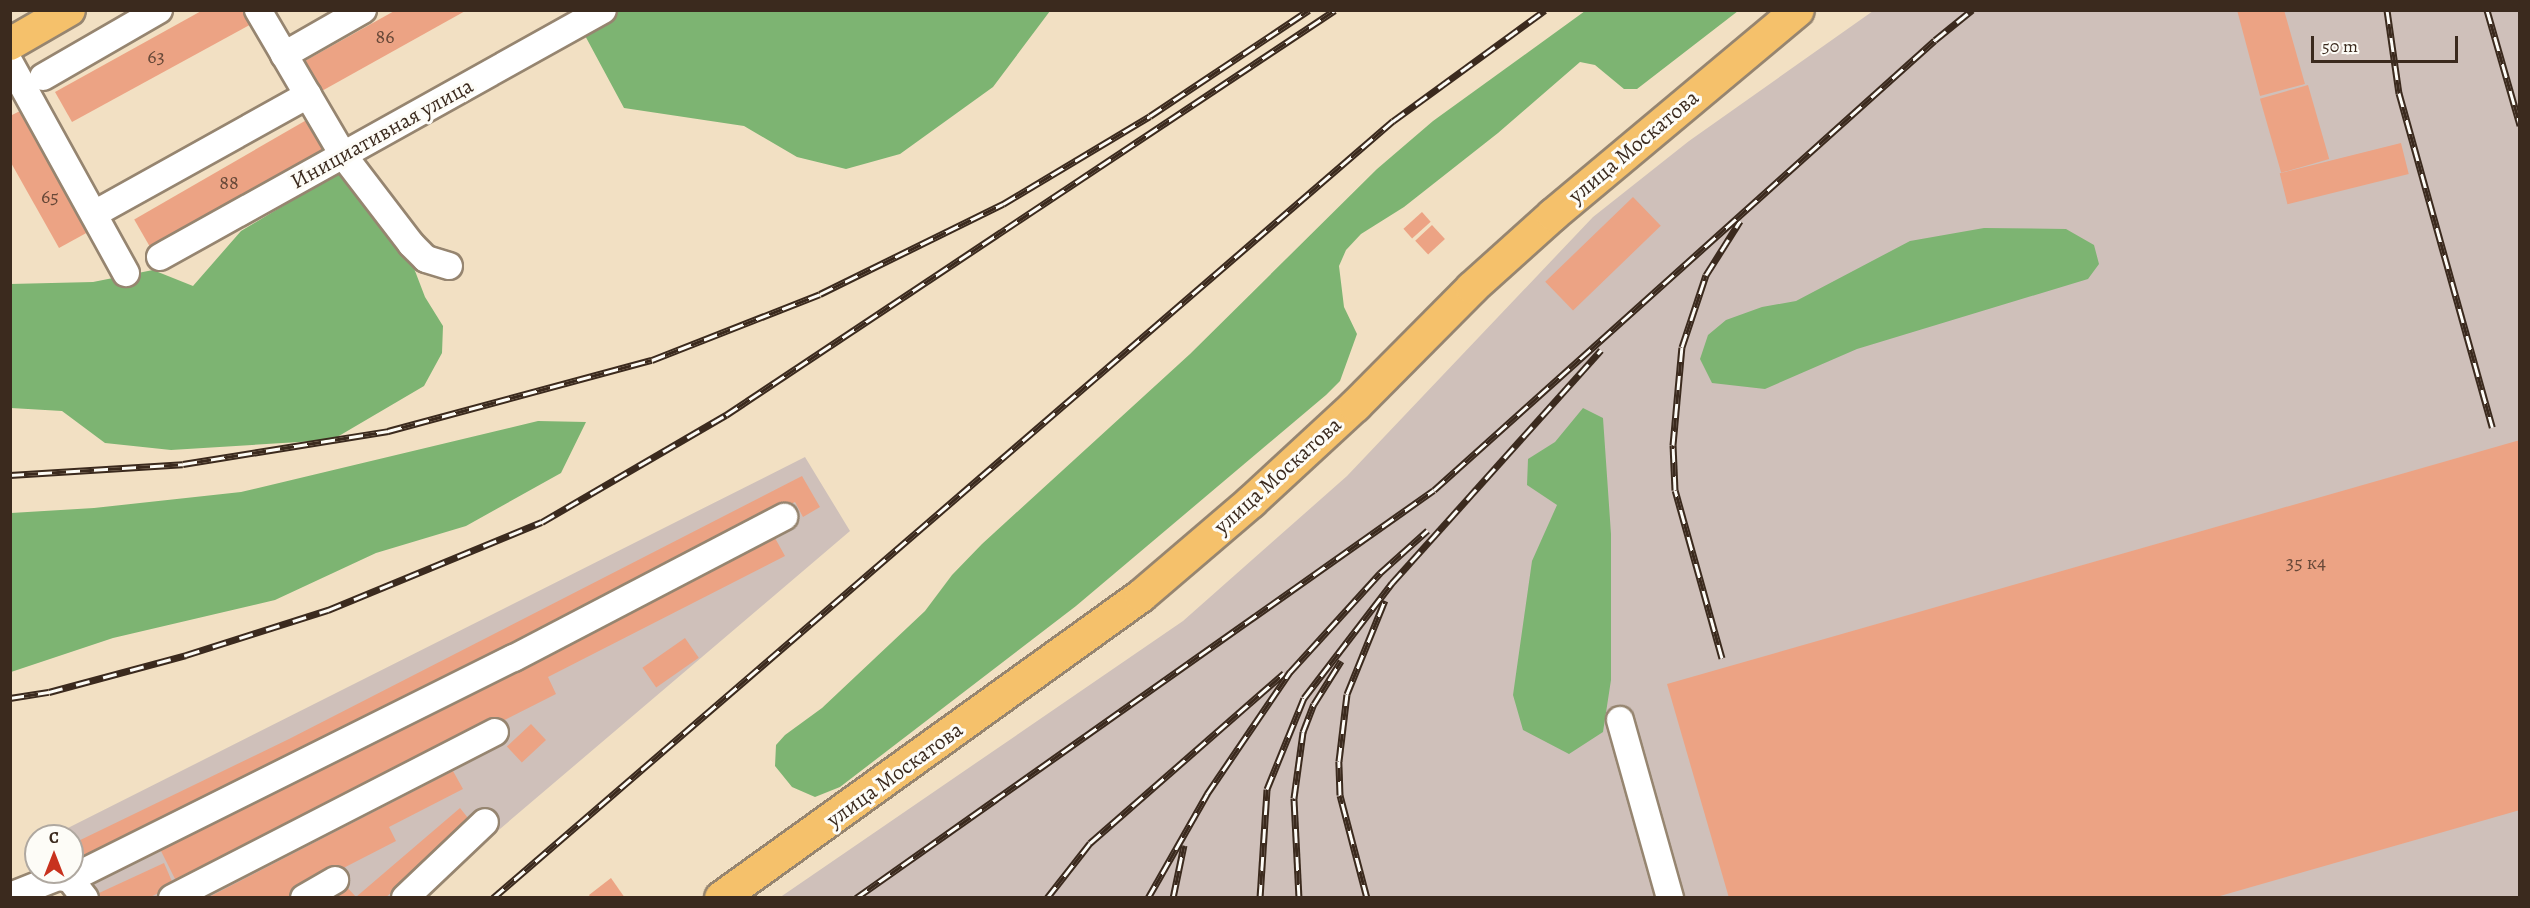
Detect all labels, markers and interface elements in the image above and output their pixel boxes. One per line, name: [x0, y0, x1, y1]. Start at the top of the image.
house number: 86: [376, 24, 394, 48]
scale bar: [2314, 24, 2461, 62]
text: 50 m: [2322, 34, 2358, 58]
house number: 63: [147, 44, 165, 68]
street label: Инициативная улица: [286, 73, 478, 195]
street label: улица Москатова: [1563, 85, 1705, 209]
house number: 88: [219, 170, 239, 194]
house number: 65: [41, 184, 59, 208]
street label: улица Москатова: [1209, 412, 1347, 540]
house number: 35 к4: [2286, 550, 2326, 574]
street label: улица Москатова: [822, 717, 968, 833]
north arrow: [24, 824, 84, 884]
text: С: [49, 827, 59, 849]

